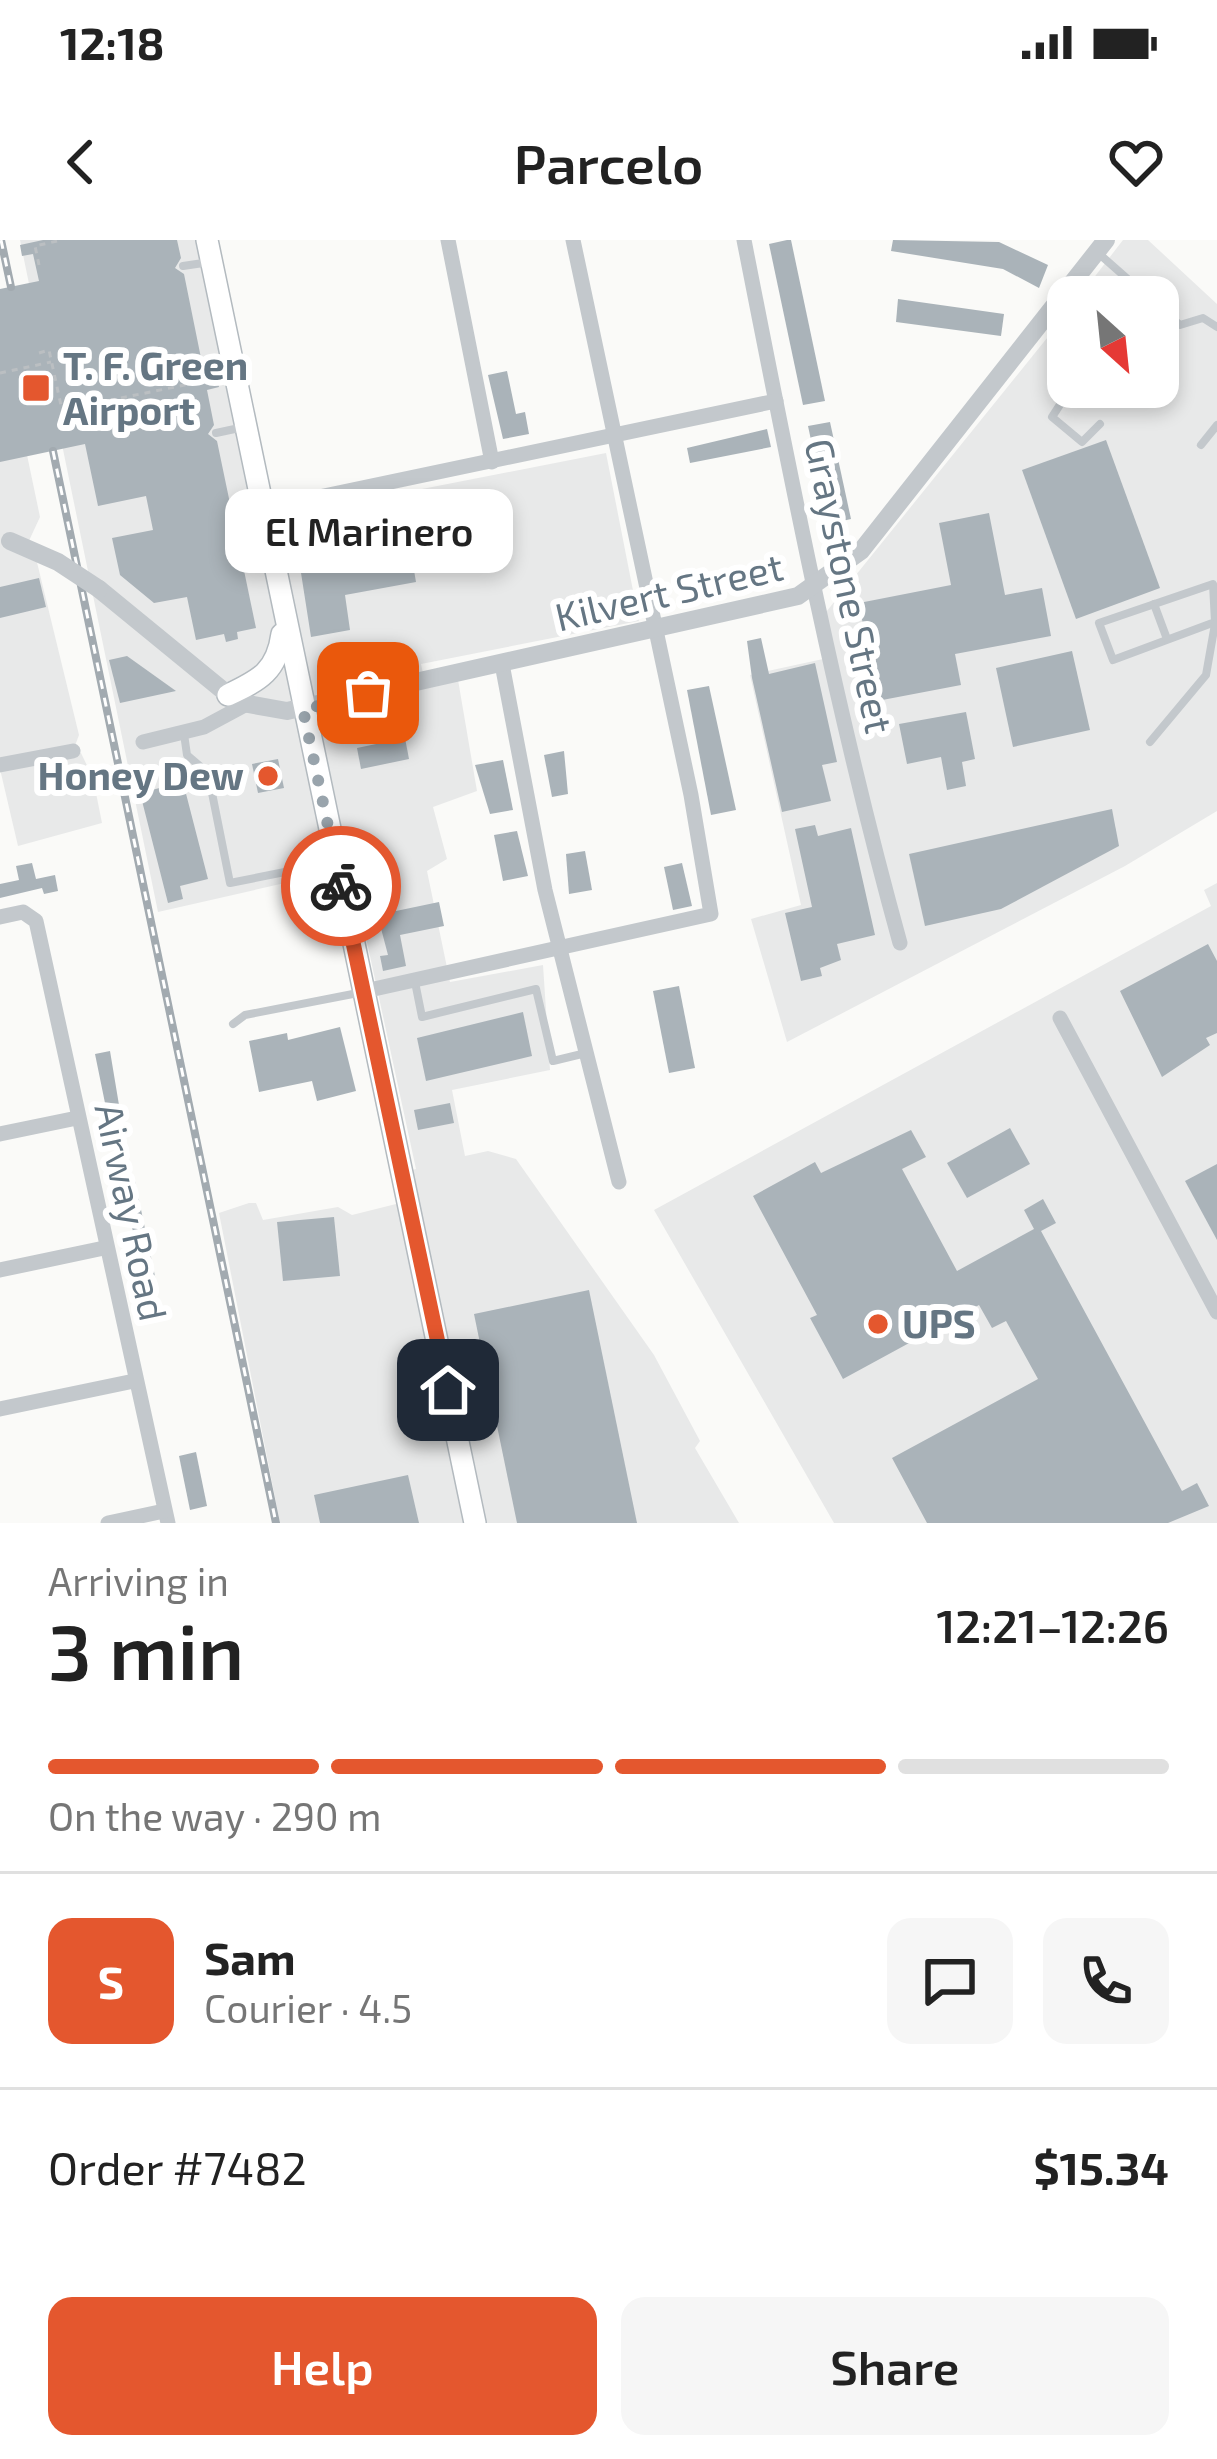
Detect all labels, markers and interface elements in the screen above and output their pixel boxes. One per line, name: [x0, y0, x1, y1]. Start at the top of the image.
text: 12:18: [60, 15, 165, 69]
icon: back: [48, 129, 114, 195]
icon: heart: [1103, 129, 1169, 195]
text: Parcelo: [514, 130, 703, 195]
north arrow: [1047, 276, 1179, 408]
map controls: [1047, 276, 1179, 408]
place label: T. F. Green Airport: [63, 341, 248, 433]
marker: T. F. Green Airport: [20, 372, 52, 404]
street label: Graystone Street: [796, 434, 905, 737]
callout: El Marinero: [224, 489, 512, 573]
text: El Marinero: [265, 507, 473, 554]
street label: Kilvert Street: [550, 542, 787, 640]
pin: [317, 642, 419, 744]
icon: bag: [335, 660, 401, 726]
place label: Honey Dew: [37, 751, 244, 799]
marker: Honey Dew: [255, 763, 281, 789]
courier: [281, 826, 401, 946]
icon: bike: [308, 853, 374, 919]
street label: Airway Road: [86, 1099, 178, 1325]
place label: UPS: [902, 1299, 976, 1346]
marker: UPS: [865, 1311, 891, 1337]
pin: [397, 1339, 499, 1441]
icon: home: [415, 1357, 481, 1423]
text: Arriving in: [48, 1557, 229, 1604]
text: 12:21–12:26: [937, 1598, 1169, 1652]
text: 3 min: [48, 1602, 244, 1696]
text: On the way · 290 m: [48, 1792, 382, 1839]
button: chat: [887, 1918, 1013, 2044]
button: phone: [1043, 1918, 1169, 2044]
text: Sam: [204, 1930, 296, 1984]
text: S: [98, 1954, 124, 2008]
text: Courier · 4.5: [204, 1984, 412, 2031]
text: Order #7482: [48, 2140, 307, 2194]
text: $15.34: [1033, 2140, 1169, 2194]
button: Help: [48, 2297, 597, 2435]
button: Share: [621, 2297, 1169, 2435]

